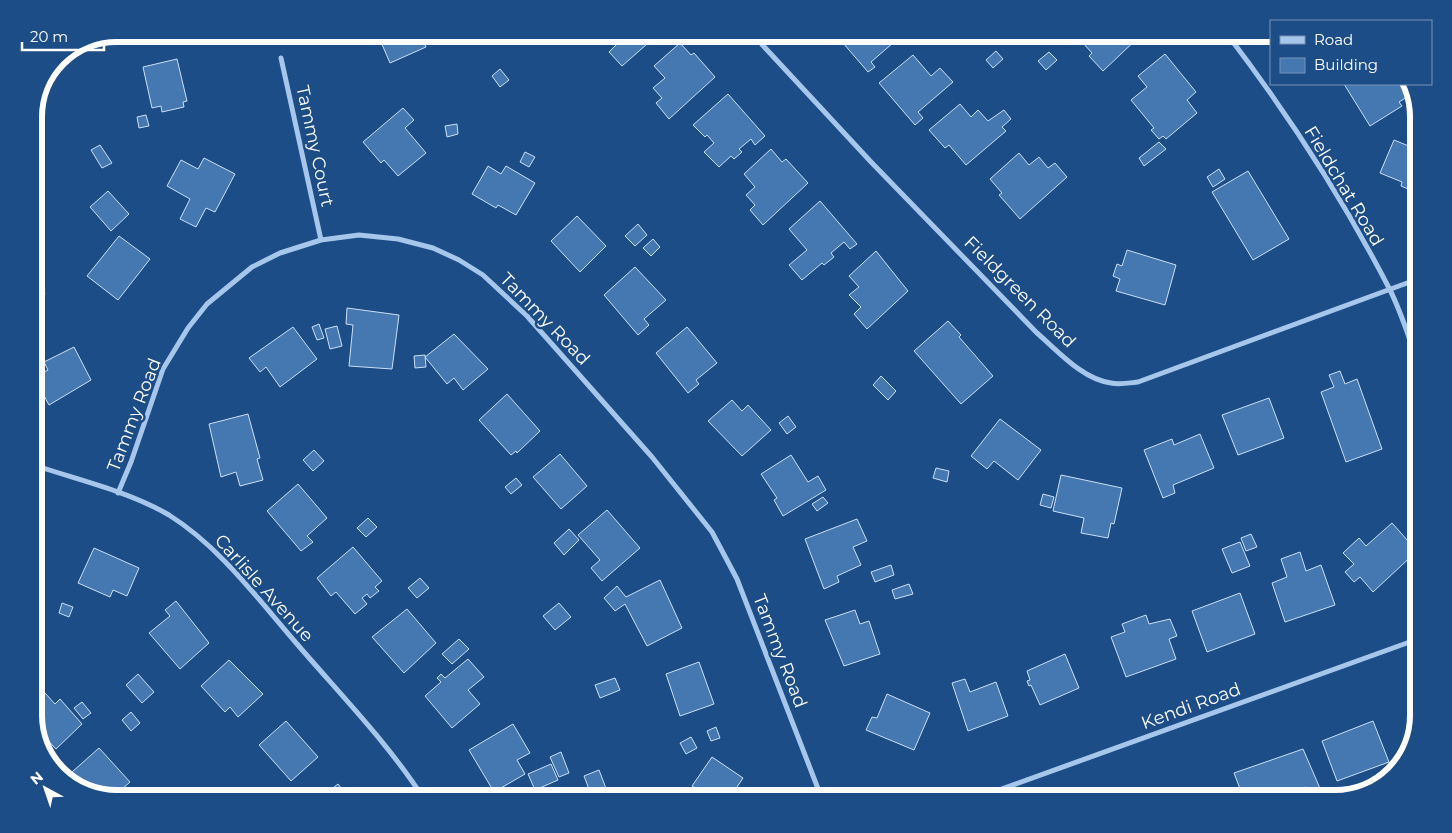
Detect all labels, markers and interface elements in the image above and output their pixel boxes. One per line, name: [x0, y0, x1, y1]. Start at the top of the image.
scale bar: [22, 20, 105, 52]
legend: [1270, 20, 1432, 85]
text: 20 m: [30, 27, 68, 46]
text: Road: [1314, 30, 1353, 49]
text: Building: [1314, 55, 1378, 74]
street label: Tammy Court: [291, 83, 339, 209]
street label: Fieldchat Road: [1300, 122, 1388, 250]
street label: Fieldgreen Road: [959, 231, 1081, 353]
street label: Tammy Road: [495, 268, 595, 370]
street label: Tammy Road: [102, 355, 166, 475]
street label: Carlisle Avenue: [210, 530, 318, 646]
street label: Tammy Road: [748, 591, 812, 711]
street label: Kendi Road: [1138, 678, 1244, 734]
north arrow: [20, 763, 70, 813]
text: N: [27, 768, 47, 789]

